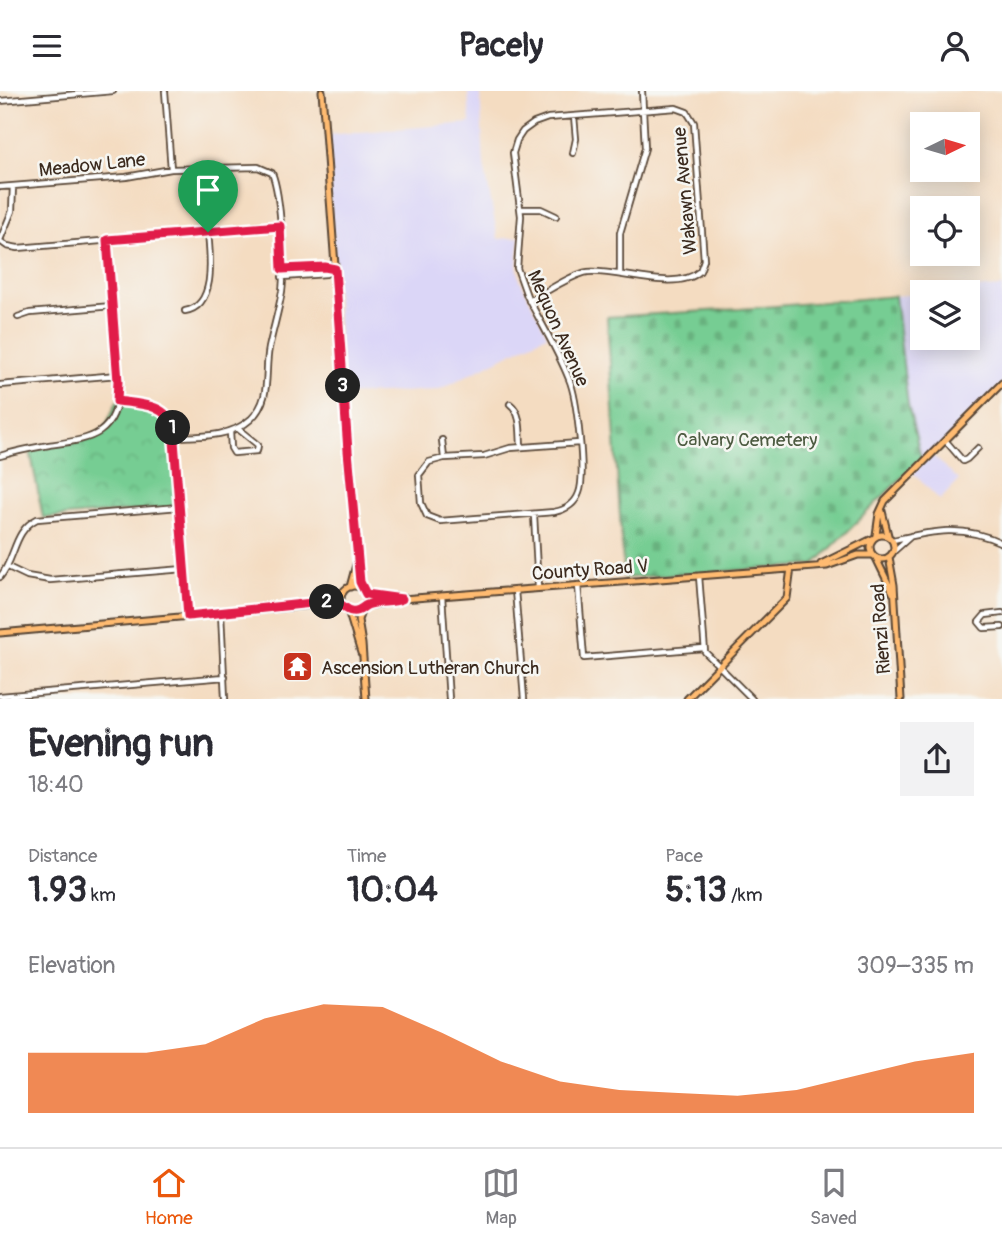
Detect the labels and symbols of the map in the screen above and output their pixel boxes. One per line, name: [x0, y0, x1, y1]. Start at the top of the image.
north arrow: [910, 112, 980, 182]
street label: Wakawn Avenue: [667, 126, 703, 256]
street label: Meadow Lane: [38, 147, 147, 183]
pin: [178, 160, 238, 232]
street label: Mequon Avenue: [522, 267, 595, 391]
pin: 3: [326, 369, 360, 403]
pin: 1: [156, 411, 190, 445]
park label: Calvary Cemetery: [677, 428, 817, 452]
street label: County Road V: [531, 554, 649, 586]
street label: Rienzi Road: [866, 583, 896, 675]
pin: 2: [310, 585, 344, 619]
temple icon: Ascension Lutheran Church: [281, 650, 315, 684]
place label: Ascension Lutheran Church: [321, 656, 539, 680]

